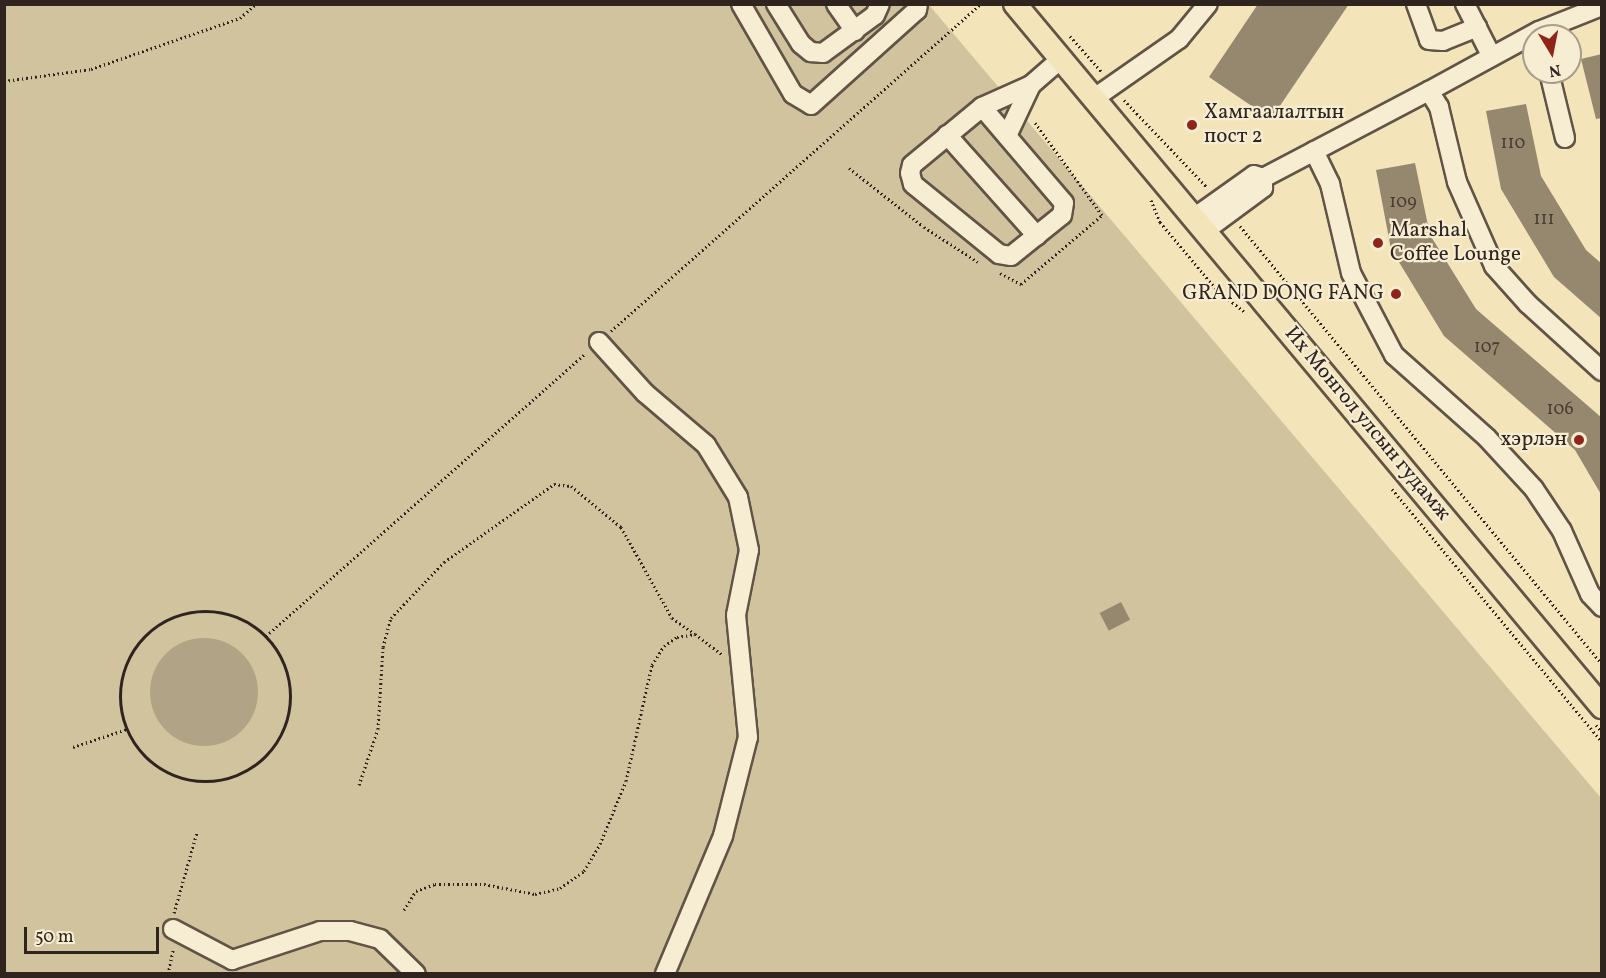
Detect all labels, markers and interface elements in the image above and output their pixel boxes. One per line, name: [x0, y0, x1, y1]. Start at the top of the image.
north arrow: [1522, 24, 1582, 84]
text: N: [1547, 58, 1562, 82]
place label: Хамгаалалтын пост 2: [1204, 100, 1344, 150]
marker: Хамгаалалтын пост 2: [1185, 118, 1199, 132]
house number: 110: [1501, 133, 1525, 155]
house number: 109: [1389, 192, 1417, 214]
house number: 111: [1534, 209, 1554, 231]
place label: Marshal Coffee Lounge: [1390, 218, 1521, 268]
marker: Marshal Coffee Lounge: [1371, 236, 1385, 250]
place label: GRAND DONG FANG: [1182, 281, 1384, 307]
marker: GRAND DONG FANG: [1389, 287, 1403, 301]
street label: Их Монгол улсын гудамж: [1278, 321, 1456, 527]
house number: 107: [1474, 337, 1500, 359]
house number: 106: [1546, 399, 1574, 421]
place label: хэрлэн: [1501, 427, 1567, 453]
marker: хэрлэн: [1572, 433, 1586, 447]
scale bar: [27, 915, 162, 953]
text: 50 m: [35, 925, 74, 950]

